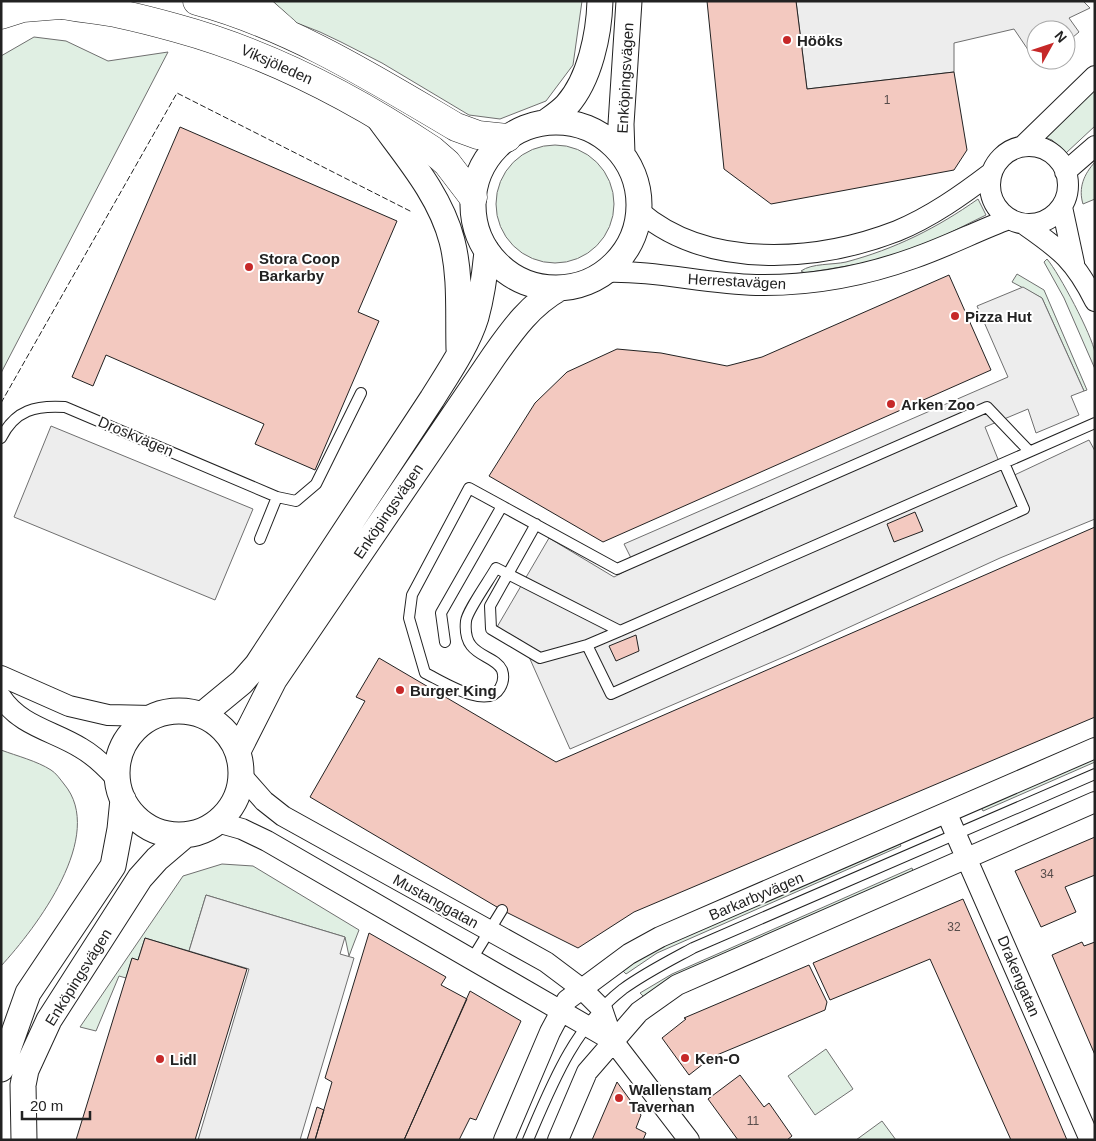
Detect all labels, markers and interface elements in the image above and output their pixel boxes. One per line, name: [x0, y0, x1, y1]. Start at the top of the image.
north arrow: [1026, 20, 1076, 70]
street label: Enköpingsvägen: [614, 22, 636, 134]
text: N: [1052, 28, 1070, 46]
place label: Hööks: [797, 32, 843, 49]
marker: Hööks: [781, 34, 793, 46]
street label: Viksjöleden: [239, 41, 315, 87]
house number: 1: [884, 93, 891, 107]
place label: Stora Coop Barkarby: [259, 250, 340, 284]
marker: Stora Coop Barkarby: [243, 261, 255, 273]
street label: Herrestavägen: [687, 270, 787, 292]
place label: Pizza Hut: [965, 308, 1032, 325]
marker: Pizza Hut: [949, 310, 961, 322]
place label: Arken Zoo: [901, 396, 975, 413]
marker: Arken Zoo: [885, 398, 897, 410]
street label: Droskvägen: [96, 413, 176, 459]
street label: Enköpingsvägen: [350, 460, 426, 562]
place label: Burger King: [410, 682, 497, 699]
marker: Burger King: [394, 684, 406, 696]
house number: 34: [1040, 867, 1054, 881]
street label: Barkarbyvägen: [706, 868, 806, 924]
street label: Mustanggatan: [390, 871, 482, 931]
house number: 32: [947, 920, 961, 934]
street label: Enköpingsvägen: [41, 925, 115, 1029]
street label: Drakengatan: [994, 933, 1044, 1019]
place label: Ken-O: [695, 1050, 740, 1067]
place label: Lidl: [170, 1051, 197, 1068]
marker: Ken-O: [679, 1052, 691, 1064]
marker: Lidl: [154, 1053, 166, 1065]
place label: Wallenstam Tavernan: [629, 1081, 712, 1115]
scale bar: [22, 1088, 90, 1120]
marker: Wallenstam Tavernan: [613, 1092, 625, 1104]
text: 20 m: [30, 1097, 63, 1114]
house number: 11: [747, 1114, 760, 1128]

